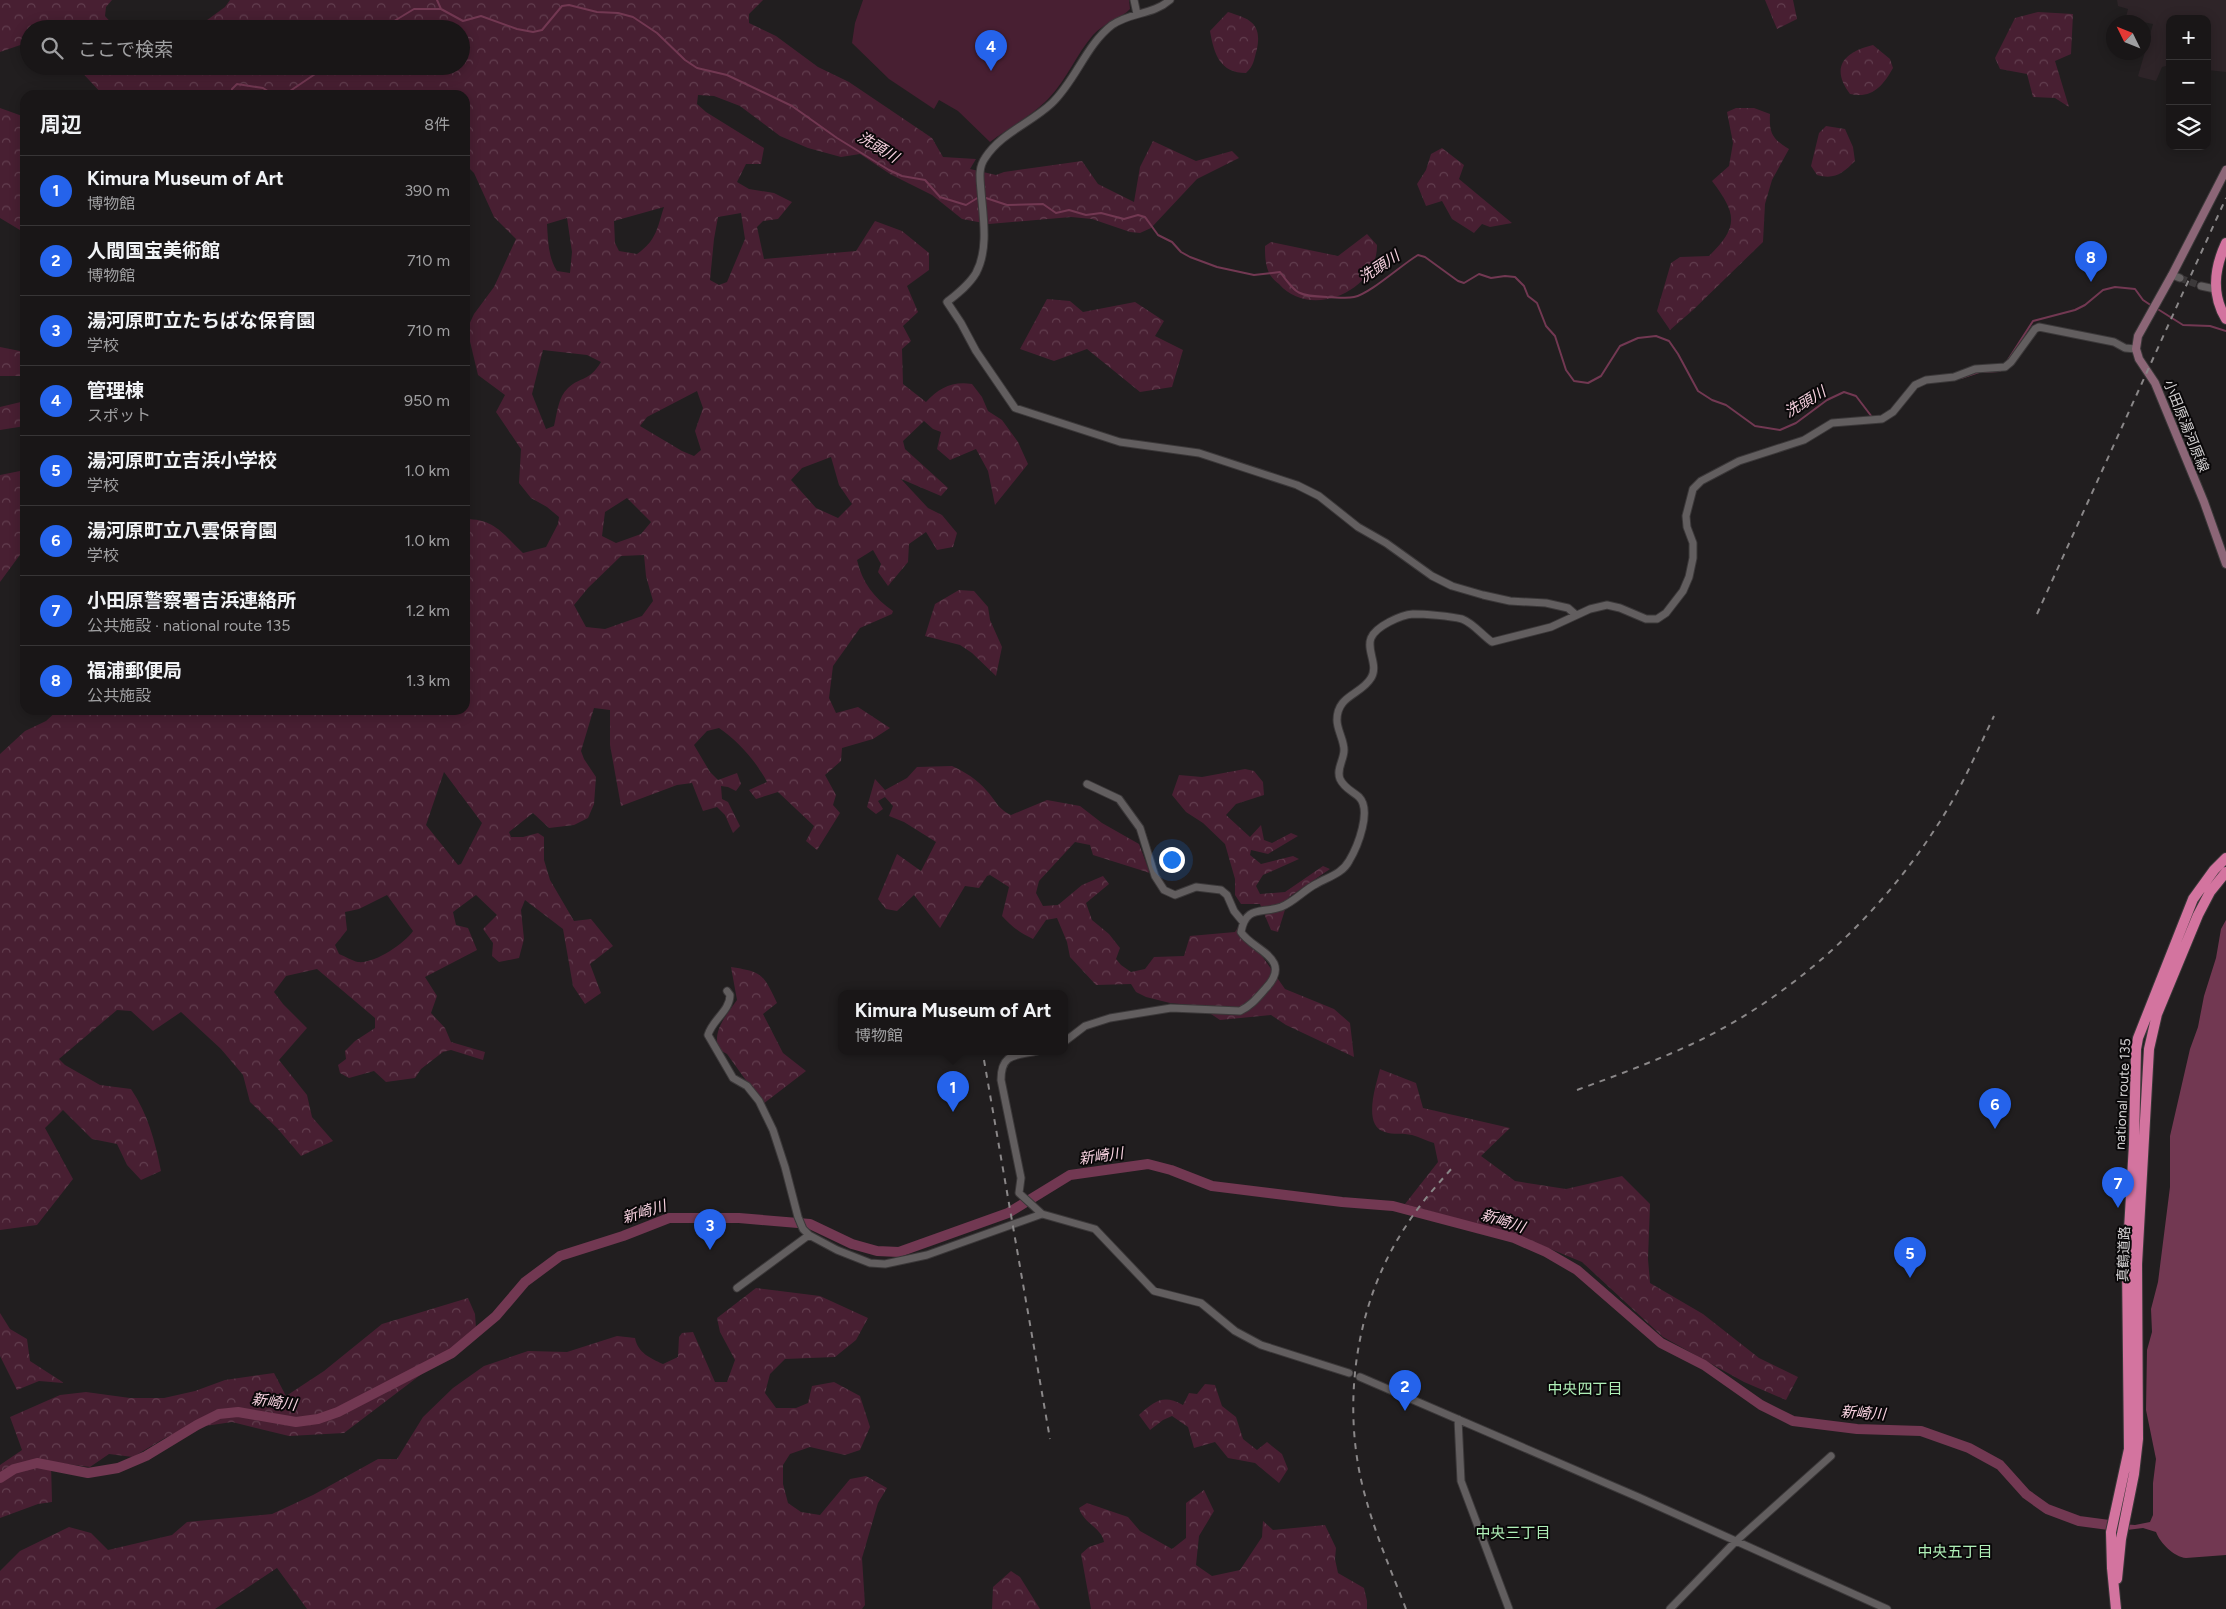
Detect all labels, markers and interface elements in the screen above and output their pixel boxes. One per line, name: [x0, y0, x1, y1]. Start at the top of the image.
north arrow: [2106, 15, 2151, 60]
map controls: [2166, 15, 2211, 150]
button: +: [2166, 15, 2211, 60]
search box: [20, 20, 470, 75]
pin: 4: [975, 30, 1007, 71]
icon: search: [38, 34, 66, 62]
text: ここで検索: [78, 38, 173, 61]
button: −: [2166, 60, 2211, 105]
button: layers: [2166, 105, 2211, 150]
text: 周辺: [40, 112, 82, 137]
text: 8件: [424, 115, 450, 134]
water label: 洗頭川: [854, 128, 904, 167]
text: Kimura Museum of Art: [87, 167, 284, 190]
text: 1: [53, 181, 59, 200]
text: 390 m: [404, 181, 450, 200]
text: 博物館: [87, 194, 135, 213]
text: 人間国宝美術館: [87, 239, 220, 262]
pin: 8: [2075, 241, 2107, 282]
water label: 洗頭川: [1355, 246, 1404, 287]
text: 2: [51, 251, 61, 270]
text: 710 m: [407, 251, 450, 270]
text: 博物館: [87, 266, 135, 285]
text: 湯河原町立たちばな保育園: [87, 309, 315, 332]
text: 3: [52, 321, 60, 340]
text: 710 m: [407, 321, 450, 340]
text: 学校: [87, 336, 119, 355]
street label: 小田原湯河原線: [2160, 377, 2212, 475]
text: 管理棟: [87, 379, 144, 402]
water label: 洗頭川: [1781, 382, 1831, 421]
text: 4: [51, 391, 61, 410]
text: 950 m: [404, 391, 450, 410]
text: スポット: [87, 406, 151, 425]
text: 湯河原町立吉浜小学校: [87, 449, 277, 472]
text: 5: [51, 461, 61, 480]
text: 1.0 km: [404, 461, 450, 480]
text: 学校: [87, 476, 119, 495]
text: 湯河原町立八雲保育園: [87, 519, 277, 542]
text: 6: [51, 531, 61, 550]
text: 1.0 km: [404, 531, 450, 550]
text: 学校: [87, 546, 119, 565]
text: 小田原警察署吉浜連絡所: [87, 589, 296, 612]
text: 7: [52, 601, 60, 620]
text: 1.2 km: [406, 601, 450, 620]
text: 公共施設 · national route 135: [87, 616, 290, 635]
text: 福浦郵便局: [87, 659, 182, 682]
text: 8: [51, 671, 61, 690]
text: 1.3 km: [406, 671, 450, 690]
text: 公共施設: [87, 686, 151, 705]
your location: [1159, 847, 1185, 873]
popup: [838, 990, 1068, 1055]
text: Kimura Museum of Art: [855, 999, 1051, 1022]
text: 博物館: [855, 1026, 903, 1045]
street label: national route 135: [2112, 1038, 2134, 1150]
pin: 1: [937, 1071, 969, 1112]
pin: 6: [1979, 1088, 2011, 1129]
water label: 新崎川: [1077, 1144, 1127, 1168]
pin: 7: [2102, 1167, 2134, 1208]
water label: 新崎川: [620, 1196, 670, 1227]
water label: 新崎川: [1479, 1205, 1529, 1237]
pin: 3: [694, 1209, 726, 1250]
street label: 真鶴道路: [2115, 1226, 2133, 1282]
pin: 5: [1894, 1237, 1926, 1278]
pin: 2: [1389, 1370, 1421, 1411]
district label: 中央四丁目: [1547, 1380, 1623, 1398]
water label: 新崎川: [250, 1390, 300, 1414]
water label: 新崎川: [1840, 1402, 1888, 1424]
district label: 中央三丁目: [1475, 1524, 1551, 1542]
district label: 中央五丁目: [1917, 1543, 1993, 1561]

